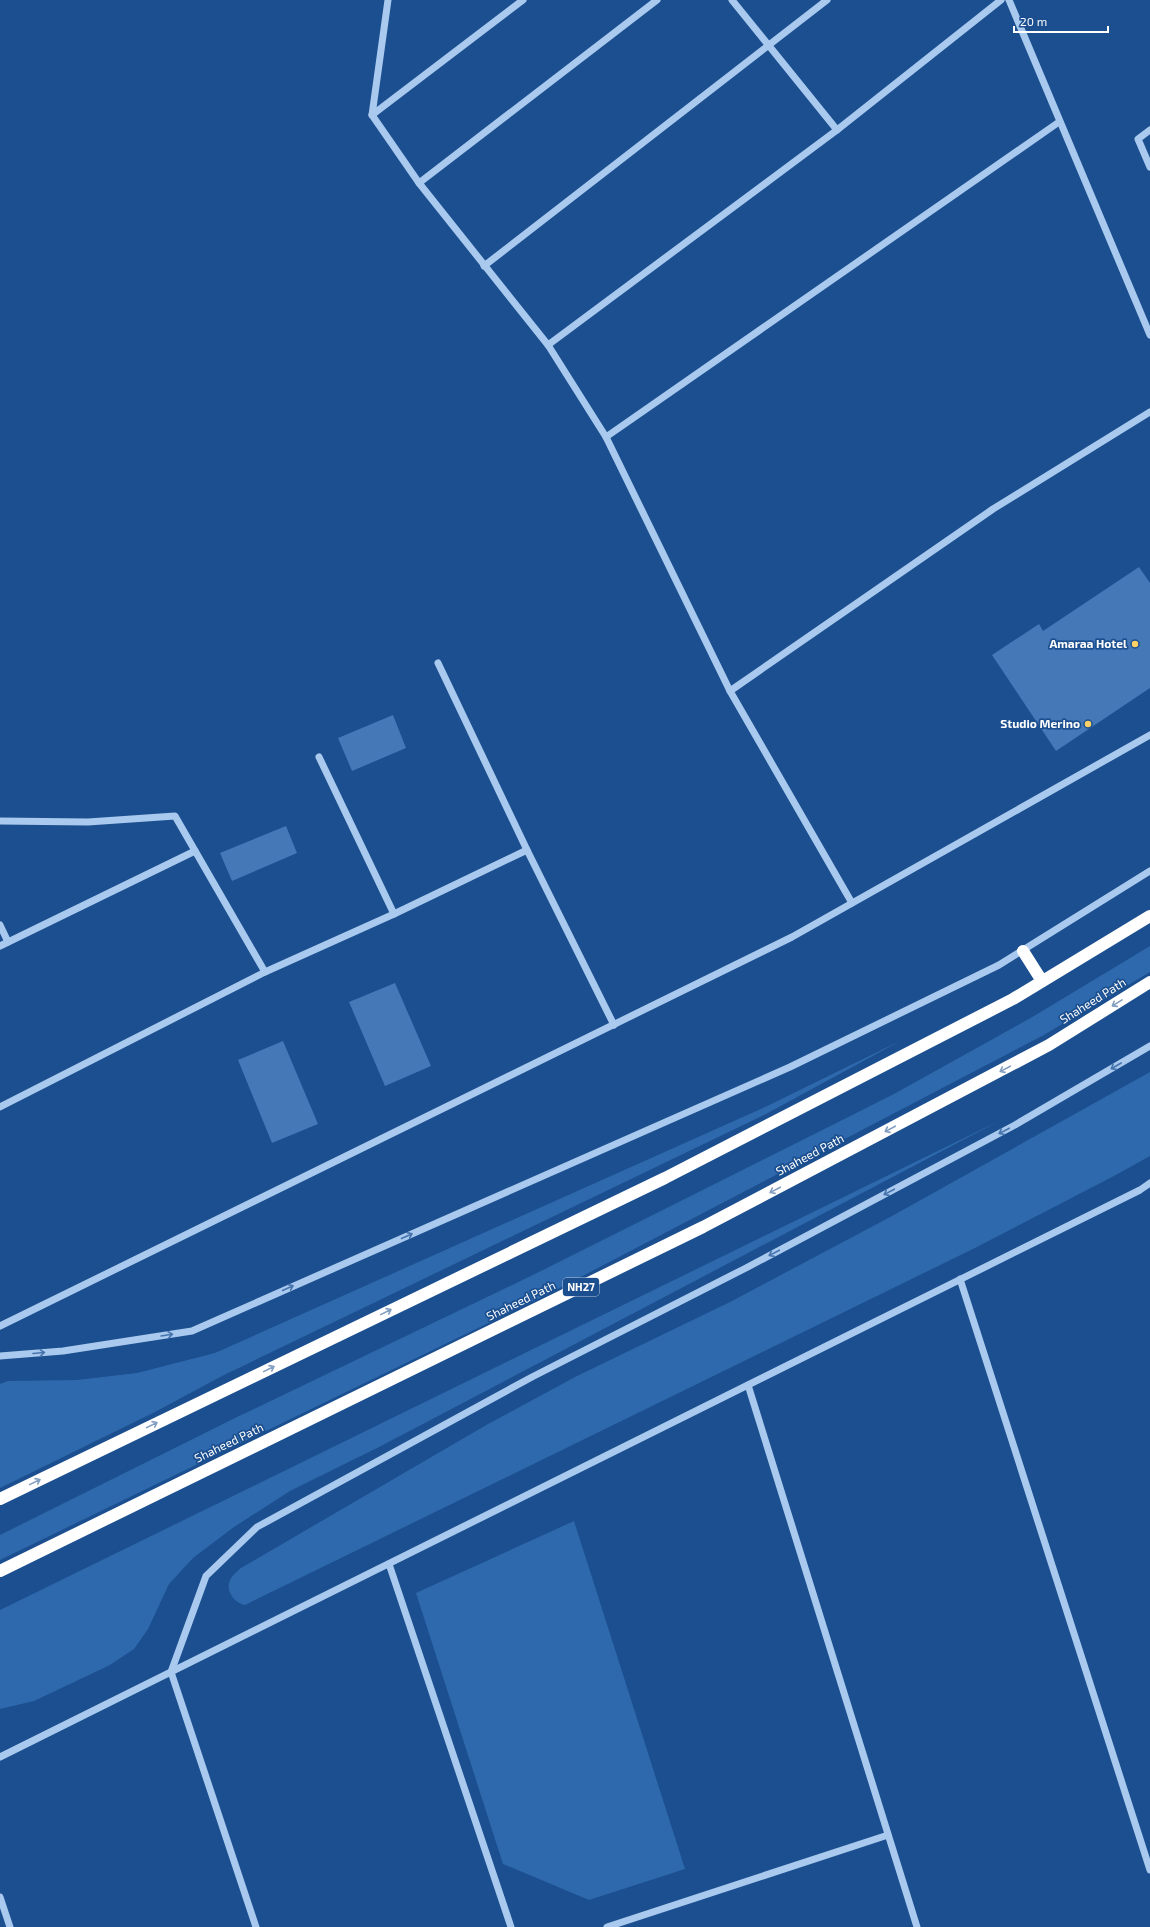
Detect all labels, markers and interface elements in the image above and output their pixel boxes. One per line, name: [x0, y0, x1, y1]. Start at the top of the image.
scale bar: [1014, 8, 1108, 34]
text: 20 m: [1020, 14, 1047, 28]
place label: Amaraa Hotel: [1049, 636, 1127, 650]
marker: Amaraa Hotel: [1130, 639, 1140, 649]
place label: Studio Merino: [1000, 716, 1080, 730]
marker: Studio Merino: [1083, 719, 1093, 729]
street label: Shaheed Path: [1057, 974, 1128, 1026]
one-way arrow: [1112, 999, 1123, 1007]
one-way arrow: [1110, 1063, 1122, 1071]
one-way arrow: [999, 1065, 1011, 1073]
one-way arrow: [884, 1126, 896, 1133]
one-way arrow: [998, 1128, 1010, 1135]
street label: Shaheed Path: [773, 1130, 846, 1178]
one-way arrow: [769, 1186, 781, 1194]
one-way arrow: [883, 1189, 895, 1196]
one-way arrow: [401, 1232, 413, 1239]
one-way arrow: [768, 1249, 780, 1257]
street label: Shaheed Path: [484, 1277, 557, 1323]
road number: NH27: [563, 1278, 599, 1296]
one-way arrow: [282, 1284, 294, 1291]
one-way arrow: [380, 1308, 392, 1316]
one-way arrow: [161, 1330, 174, 1338]
one-way arrow: [32, 1350, 45, 1357]
one-way arrow: [263, 1365, 275, 1372]
street label: Shaheed Path: [192, 1419, 265, 1465]
one-way arrow: [146, 1421, 158, 1428]
one-way arrow: [29, 1478, 41, 1485]

